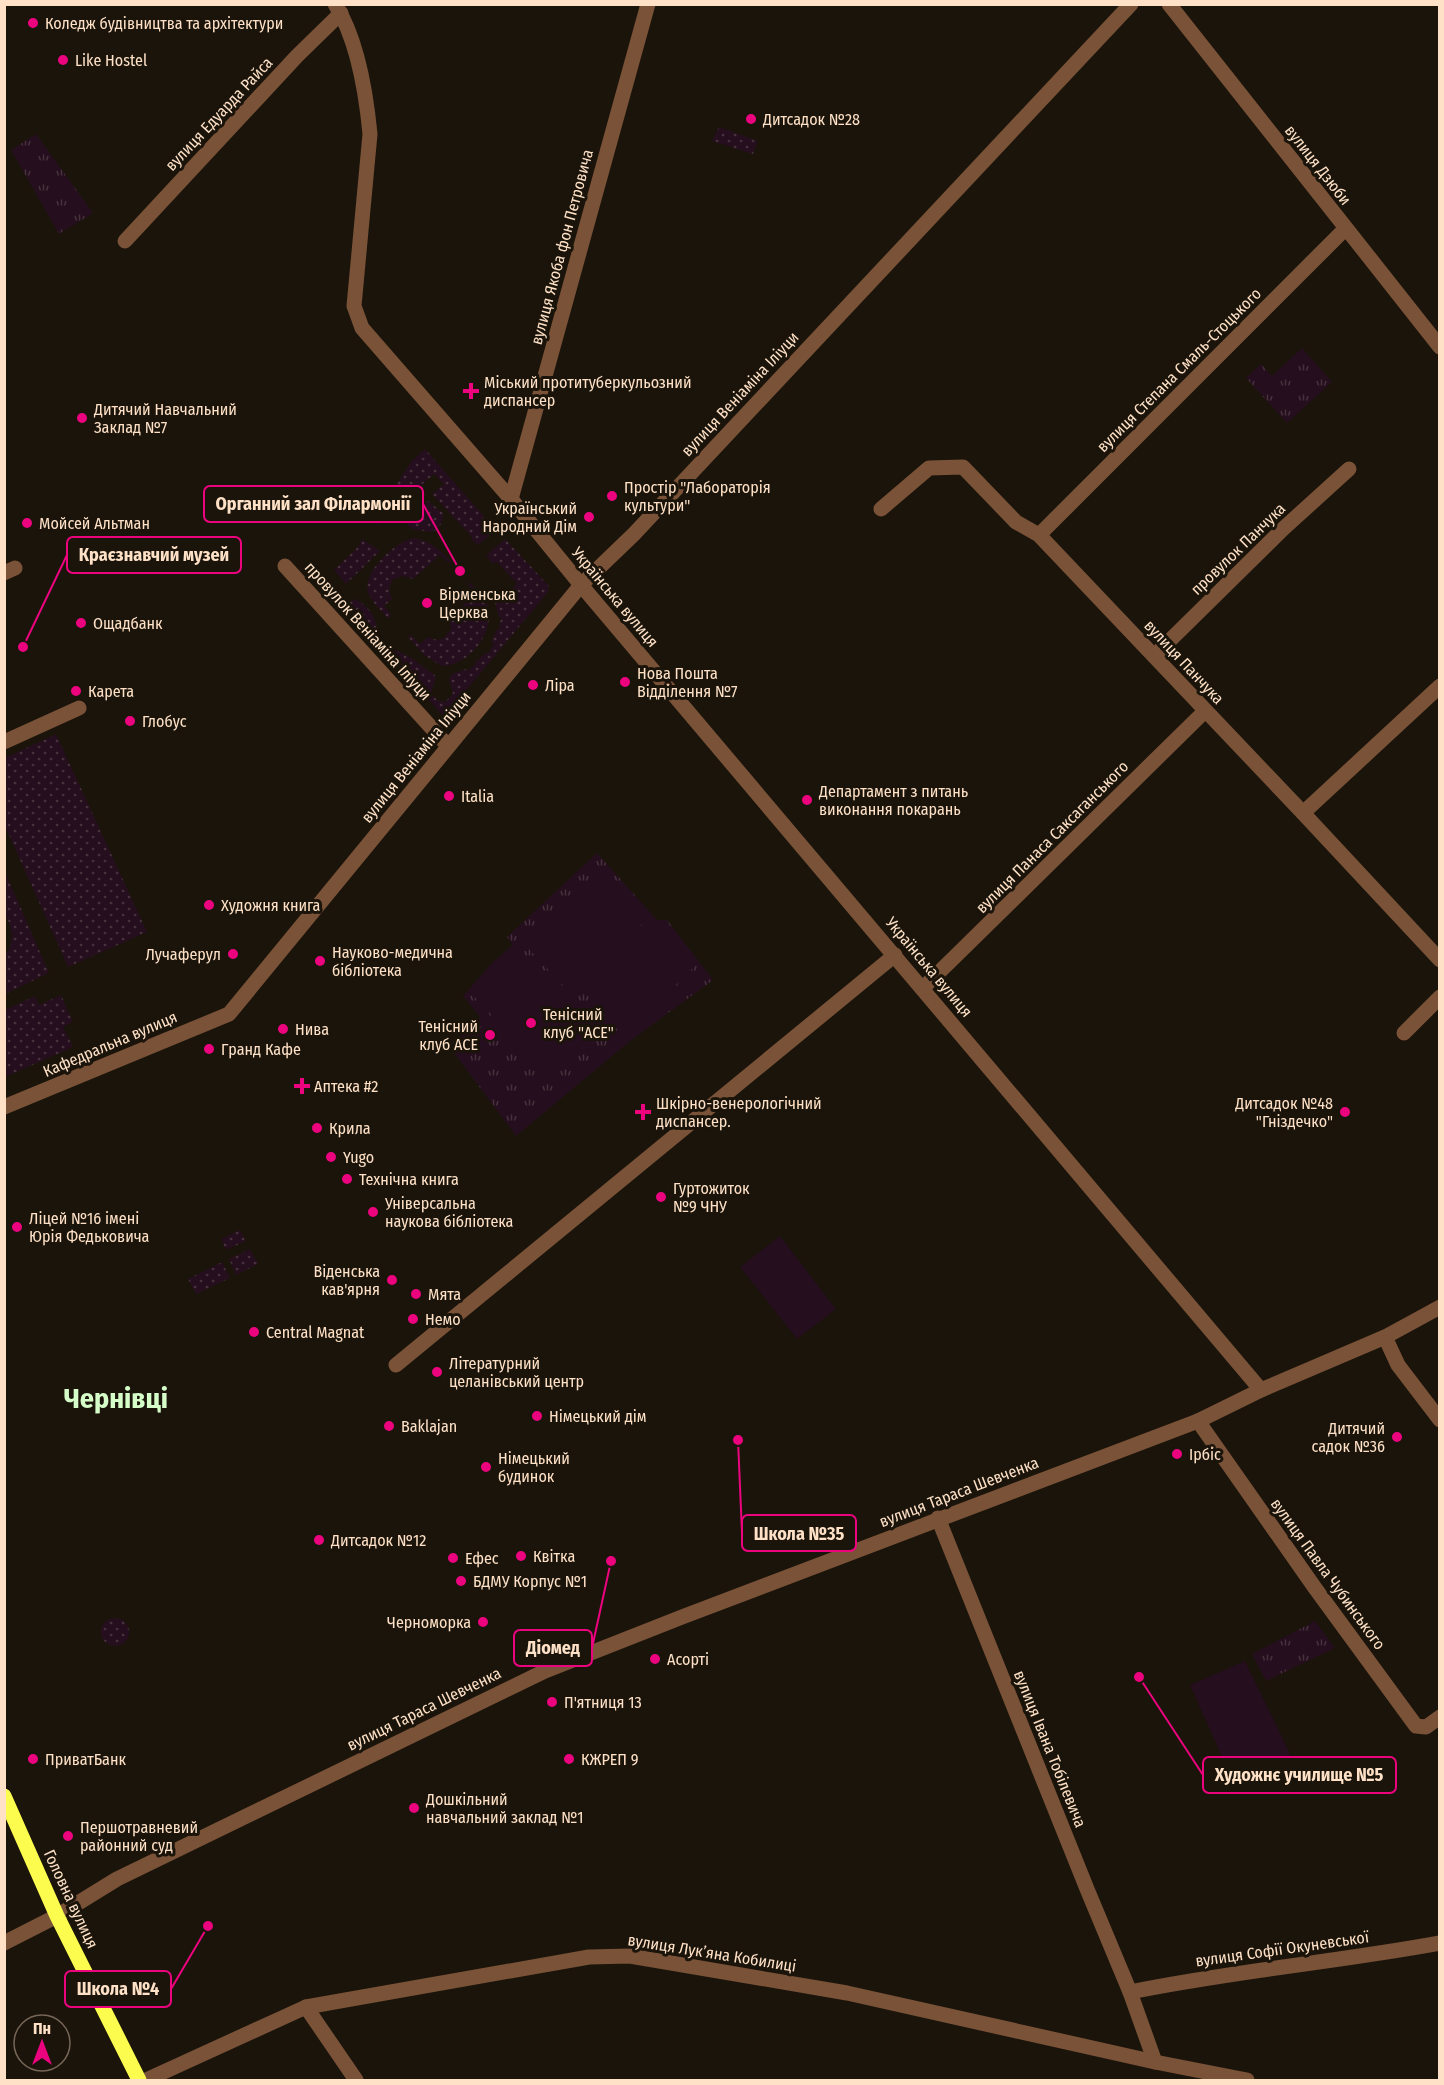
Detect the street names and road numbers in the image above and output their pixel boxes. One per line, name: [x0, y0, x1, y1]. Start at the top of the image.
street label: вулиця Едуарда Райса: [161, 53, 277, 175]
street label: вулиця Дзюби: [1281, 121, 1355, 209]
street label: вулиця Якоба фон Петровича: [527, 147, 597, 347]
street label: вулиця Степана Смаль-Стоцького: [1093, 284, 1265, 456]
street label: вулиця Веніаміна Іліуци: [677, 328, 803, 460]
street label: провулок Панчука: [1187, 499, 1289, 599]
street label: Українська вулиця: [567, 542, 662, 651]
street label: провулок Веніаміна Іліуци: [301, 558, 435, 704]
street label: вулиця Панчука: [1140, 616, 1228, 708]
street label: вулиця Веніаміна Іліуци: [357, 688, 475, 826]
street label: вулиця Панаса Саксаганського: [972, 757, 1132, 917]
street label: Українська вулиця: [881, 912, 976, 1021]
street label: Кафедральна вулиця: [40, 1007, 180, 1081]
street label: вулиця Тараса Шевченка: [877, 1453, 1041, 1531]
street label: вулиця Павла Чубинського: [1267, 1495, 1389, 1653]
street label: вулиця Тараса Шевченка: [344, 1663, 504, 1755]
street label: вулиця Івана Тобілевича: [1010, 1668, 1090, 1830]
street label: Головна вулиця: [40, 1847, 102, 1951]
street label: вулиця Софії Окуневської: [1194, 1927, 1371, 1971]
street label: вулиця Лукʼяна Кобилиці: [626, 1930, 798, 1976]

